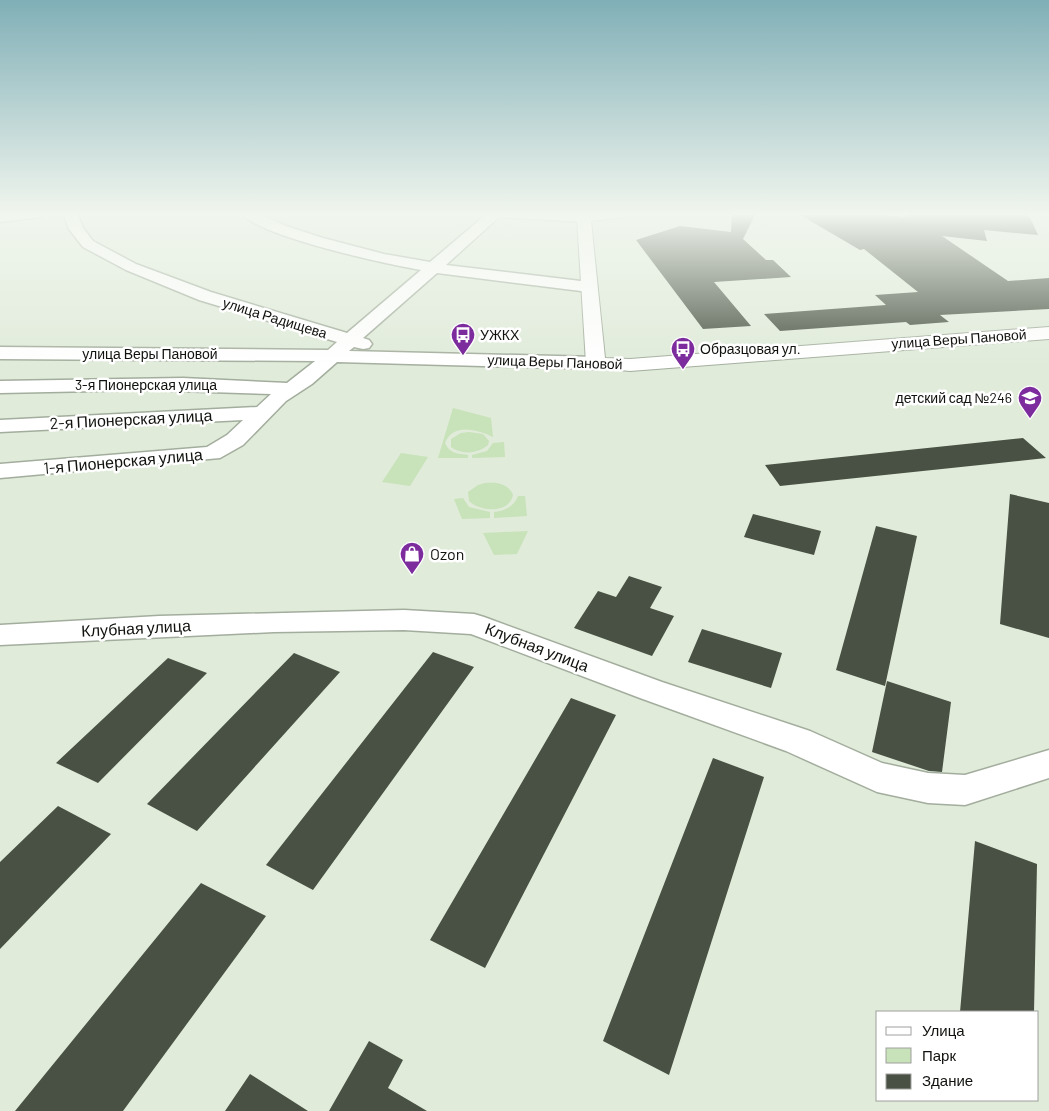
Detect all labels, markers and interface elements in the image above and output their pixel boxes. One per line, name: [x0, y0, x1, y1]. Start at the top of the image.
street label: улица Радищева: [221, 294, 330, 342]
bus stop icon: УЖКХ: [450, 322, 476, 356]
street label: улица Веры Пановой: [891, 325, 1027, 352]
place label: УЖКХ: [480, 326, 520, 343]
bus stop icon: Образцовая ул.: [670, 336, 696, 370]
place label: Образцовая ул.: [700, 340, 801, 357]
street label: улица Веры Пановой: [82, 345, 218, 362]
street label: улица Веры Пановой: [487, 351, 623, 372]
street label: 3-я Пионерская улица: [75, 376, 217, 393]
school or university icon: детский сад №246: [1017, 385, 1043, 419]
place label: детский сад №246: [895, 389, 1012, 406]
street label: 2-я Пионерская улица: [49, 405, 213, 432]
street label: 1-я Пионерская улица: [43, 444, 203, 477]
shop icon: Ozon: [399, 541, 425, 575]
place label: Ozon: [430, 544, 464, 563]
street label: Клубная улица: [81, 615, 191, 640]
street label: Клубная улица: [483, 618, 592, 675]
legend: [876, 1011, 1039, 1101]
text: Улица: [922, 1021, 965, 1039]
text: Парк: [922, 1046, 956, 1064]
text: Здание: [922, 1071, 973, 1089]

